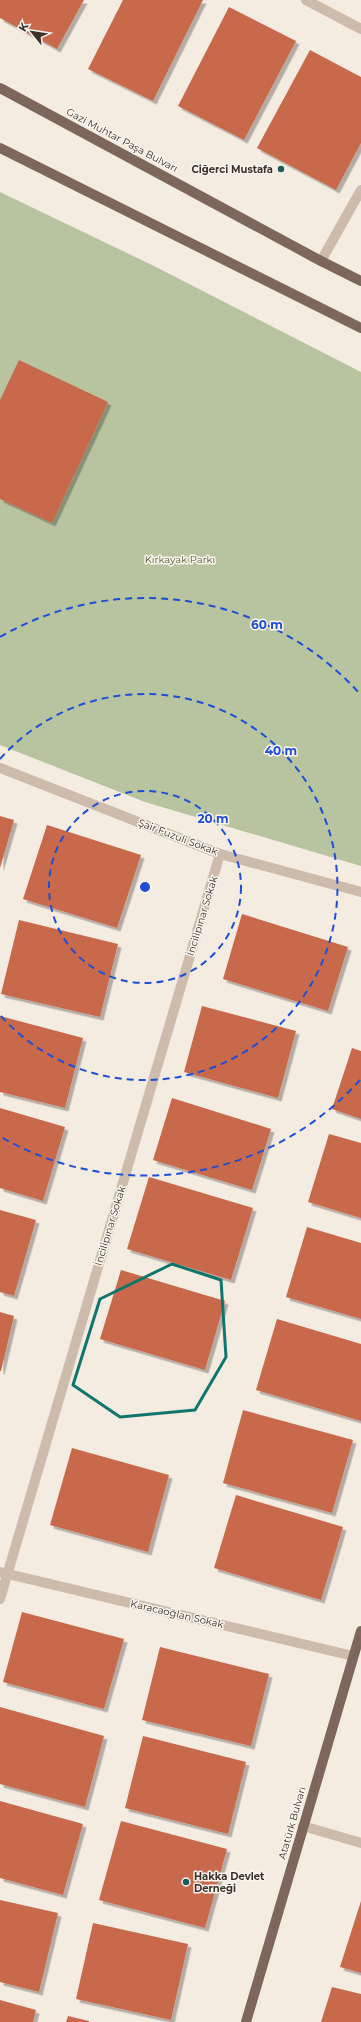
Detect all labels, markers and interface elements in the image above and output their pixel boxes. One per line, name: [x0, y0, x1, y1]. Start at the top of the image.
north arrow: [12, 12, 52, 52]
text: K: [15, 19, 32, 34]
street label: Gazi Muhtar Paşa Bulvarı: [64, 105, 180, 175]
place label: Ciğerci Mustafa: [191, 163, 273, 176]
marker: Ciğerci Mustafa: [276, 164, 286, 174]
park label: Kırkayak Parkı: [145, 553, 215, 566]
text: 60 m: [251, 617, 283, 632]
text: 40 m: [265, 743, 297, 758]
text: 20 m: [197, 811, 229, 826]
street label: Şair Fuzuli Sokak: [136, 816, 220, 858]
street label: İncilipınar Sokak: [184, 875, 220, 957]
centre of rings: [138, 880, 152, 894]
street label: İncilipınar Sokak: [92, 1185, 128, 1267]
street label: Karacaoğlan Sokak: [129, 1597, 225, 1631]
street label: Atatürk Bulvarı: [275, 1785, 309, 1861]
place label: Hakka Devlet Derneği: [194, 1870, 265, 1895]
marker: Hakka Devlet Derneği: [181, 1877, 191, 1887]

